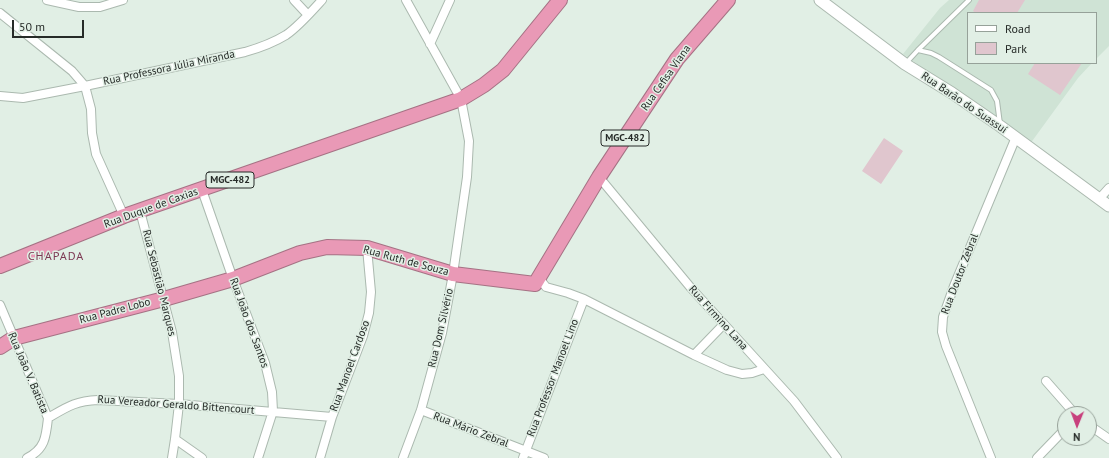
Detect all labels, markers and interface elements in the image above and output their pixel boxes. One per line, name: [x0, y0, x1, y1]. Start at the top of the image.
scale bar: [14, 12, 86, 38]
legend: [967, 12, 1097, 64]
text: 50 m: [19, 19, 45, 34]
text: Road: [1005, 21, 1030, 36]
text: Park: [1005, 41, 1027, 56]
street label: Rua Cefisa Viana: [638, 43, 694, 113]
street label: Rua Professora Júlia Miranda: [102, 48, 236, 88]
street label: Rua Barão do Suassuí: [919, 69, 1009, 137]
road number: MGC-482: [601, 130, 649, 146]
road number: MGC-482: [206, 172, 254, 188]
street label: Rua Duque de Caxias: [102, 185, 200, 231]
street label: Rua Sebastião Marques: [139, 228, 179, 338]
street label: Rua Doutor Zebral: [939, 232, 981, 316]
street label: Rua Ruth de Souza: [362, 243, 450, 279]
district label: CHAPADA: [28, 250, 84, 264]
street label: Rua João dos Santos: [227, 276, 271, 370]
street label: Rua Firmino Lana: [686, 283, 750, 353]
street label: Rua Dom Silvério: [425, 287, 457, 369]
street label: Rua Padre Lobo: [78, 295, 152, 327]
street label: Rua Professor Manoel Lino: [524, 317, 582, 439]
street label: Rua Manoel Cardoso: [327, 319, 373, 413]
street label: Rua João V. Batista: [5, 330, 51, 416]
street label: Rua Vereador Geraldo Bittencourt: [97, 393, 255, 417]
north arrow: [1057, 406, 1097, 446]
street label: Rua Mário Zebral: [431, 410, 511, 450]
text: N: [1073, 430, 1081, 444]

